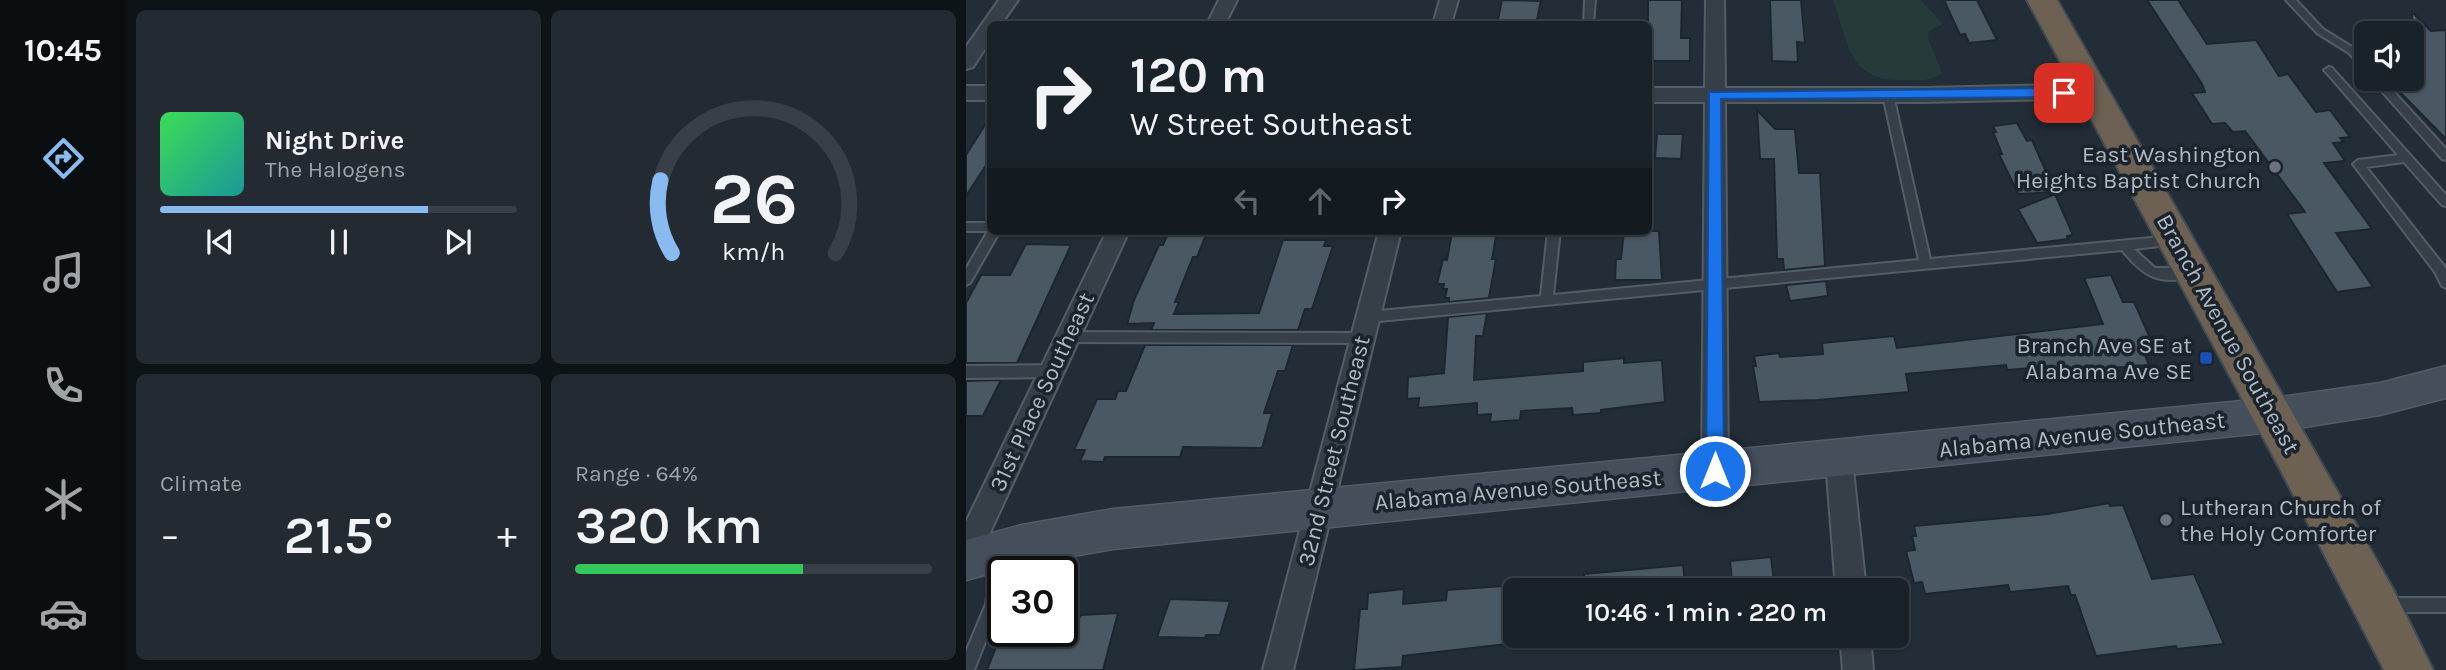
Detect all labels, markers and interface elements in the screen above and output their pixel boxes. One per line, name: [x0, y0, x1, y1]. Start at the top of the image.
map controls: [2354, 21, 2424, 91]
button: sound: [2354, 21, 2424, 91]
text: 10:45: [24, 32, 102, 69]
text: 120 m: [1130, 47, 1267, 104]
icon: right: [1015, 49, 1106, 140]
pin: [2034, 63, 2094, 123]
icon: arrive: [2045, 74, 2083, 112]
text: W Street Southeast: [1130, 106, 1412, 143]
text: Night Drive: [265, 125, 404, 156]
icon: directions: [39, 134, 88, 183]
place label: East Washington Heights Baptist Church: [2016, 141, 2261, 194]
text: The Halogens: [265, 156, 405, 183]
text: 26: [709, 156, 798, 241]
marker: East Washington Heights Baptist Church: [2267, 159, 2283, 175]
icon: left: [1228, 182, 1266, 220]
icon: ahead: [1301, 182, 1339, 220]
icon: right: [1374, 182, 1412, 220]
street label: Branch Avenue Southeast: [2151, 210, 2305, 459]
icon: previous: [201, 223, 239, 261]
icon: pause: [320, 223, 358, 261]
icon: next: [439, 223, 477, 261]
text: km/h: [722, 237, 785, 266]
icon: music: [39, 248, 88, 297]
street label: 31st Place Southeast: [984, 288, 1100, 496]
place label: Branch Ave SE at Alabama Ave SE: [2017, 332, 2192, 385]
street label: 32nd Street Southeast: [1292, 333, 1376, 569]
marker: Branch Ave SE at Alabama Ave SE: [2198, 350, 2214, 366]
icon: phone: [39, 361, 88, 410]
street label: Alabama Avenue Southeast: [1938, 407, 2227, 463]
position arrow: [1678, 434, 1752, 508]
text: Range · 64%: [575, 460, 698, 487]
street label: Alabama Avenue Southeast: [1374, 464, 1663, 516]
text: Climate: [160, 470, 242, 497]
icon: climate: [39, 475, 88, 524]
place label: Lutheran Church of the Holy Comforter: [2180, 494, 2381, 547]
text: 320 km: [575, 495, 763, 556]
text: 21.5°: [284, 505, 393, 566]
marker: Lutheran Church of the Holy Comforter: [2158, 512, 2174, 528]
text: −: [160, 513, 180, 558]
text: +: [497, 513, 517, 558]
speed limit sign: 30: [987, 556, 1078, 647]
icon: car: [39, 589, 88, 638]
text: 10:46 · 1 min · 220 m: [1585, 597, 1827, 628]

